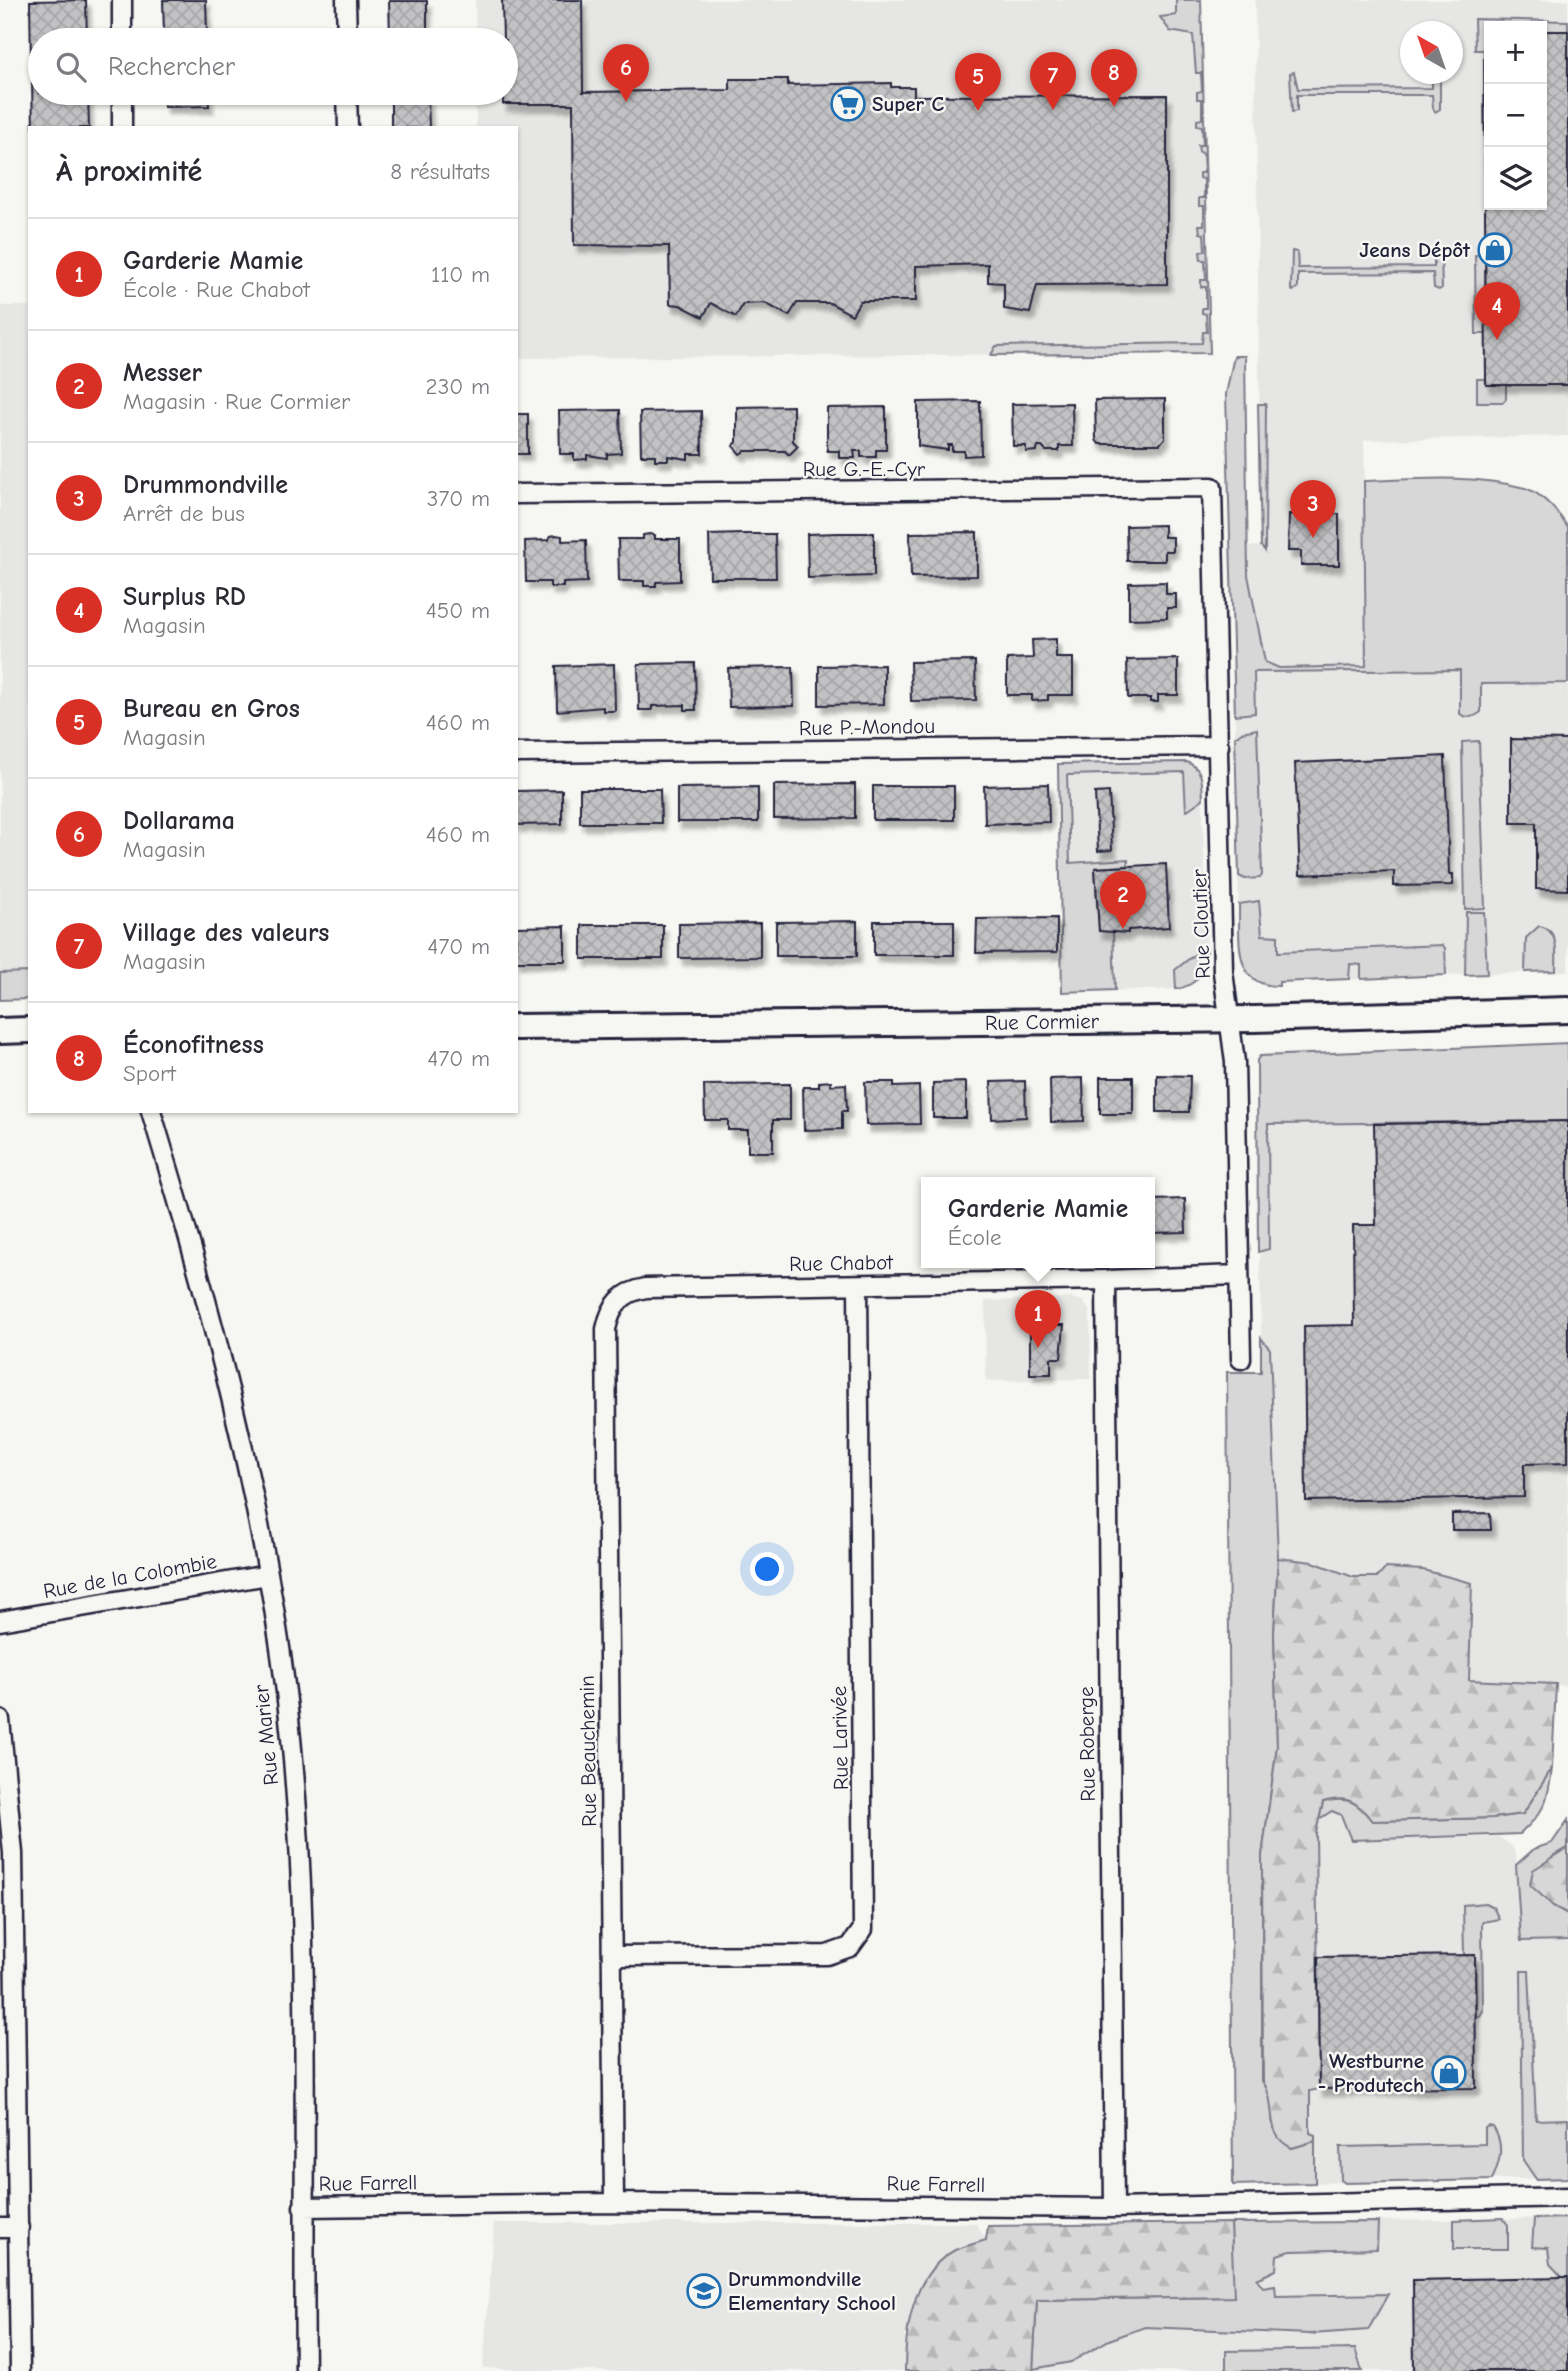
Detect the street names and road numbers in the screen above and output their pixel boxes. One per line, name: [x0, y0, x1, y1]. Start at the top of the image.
street label: Rue G.-E.-Cyr: [803, 457, 926, 481]
street label: Rue P.-Mondou: [799, 714, 935, 740]
street label: Rue Cloutier: [1187, 868, 1215, 979]
street label: Rue Cormier: [985, 1009, 1100, 1035]
street label: Rue Chabot: [789, 1250, 894, 1276]
street label: Rue de la Colombie: [41, 1549, 219, 1603]
street label: Rue Beauchemin: [575, 1675, 601, 1827]
street label: Rue Marier: [249, 1683, 283, 1787]
street label: Rue Larivée: [827, 1686, 853, 1790]
street label: Rue Roberge: [1074, 1686, 1100, 1802]
street label: Rue Farrell: [319, 2170, 417, 2196]
street label: Rue Farrell: [887, 2171, 985, 2197]

